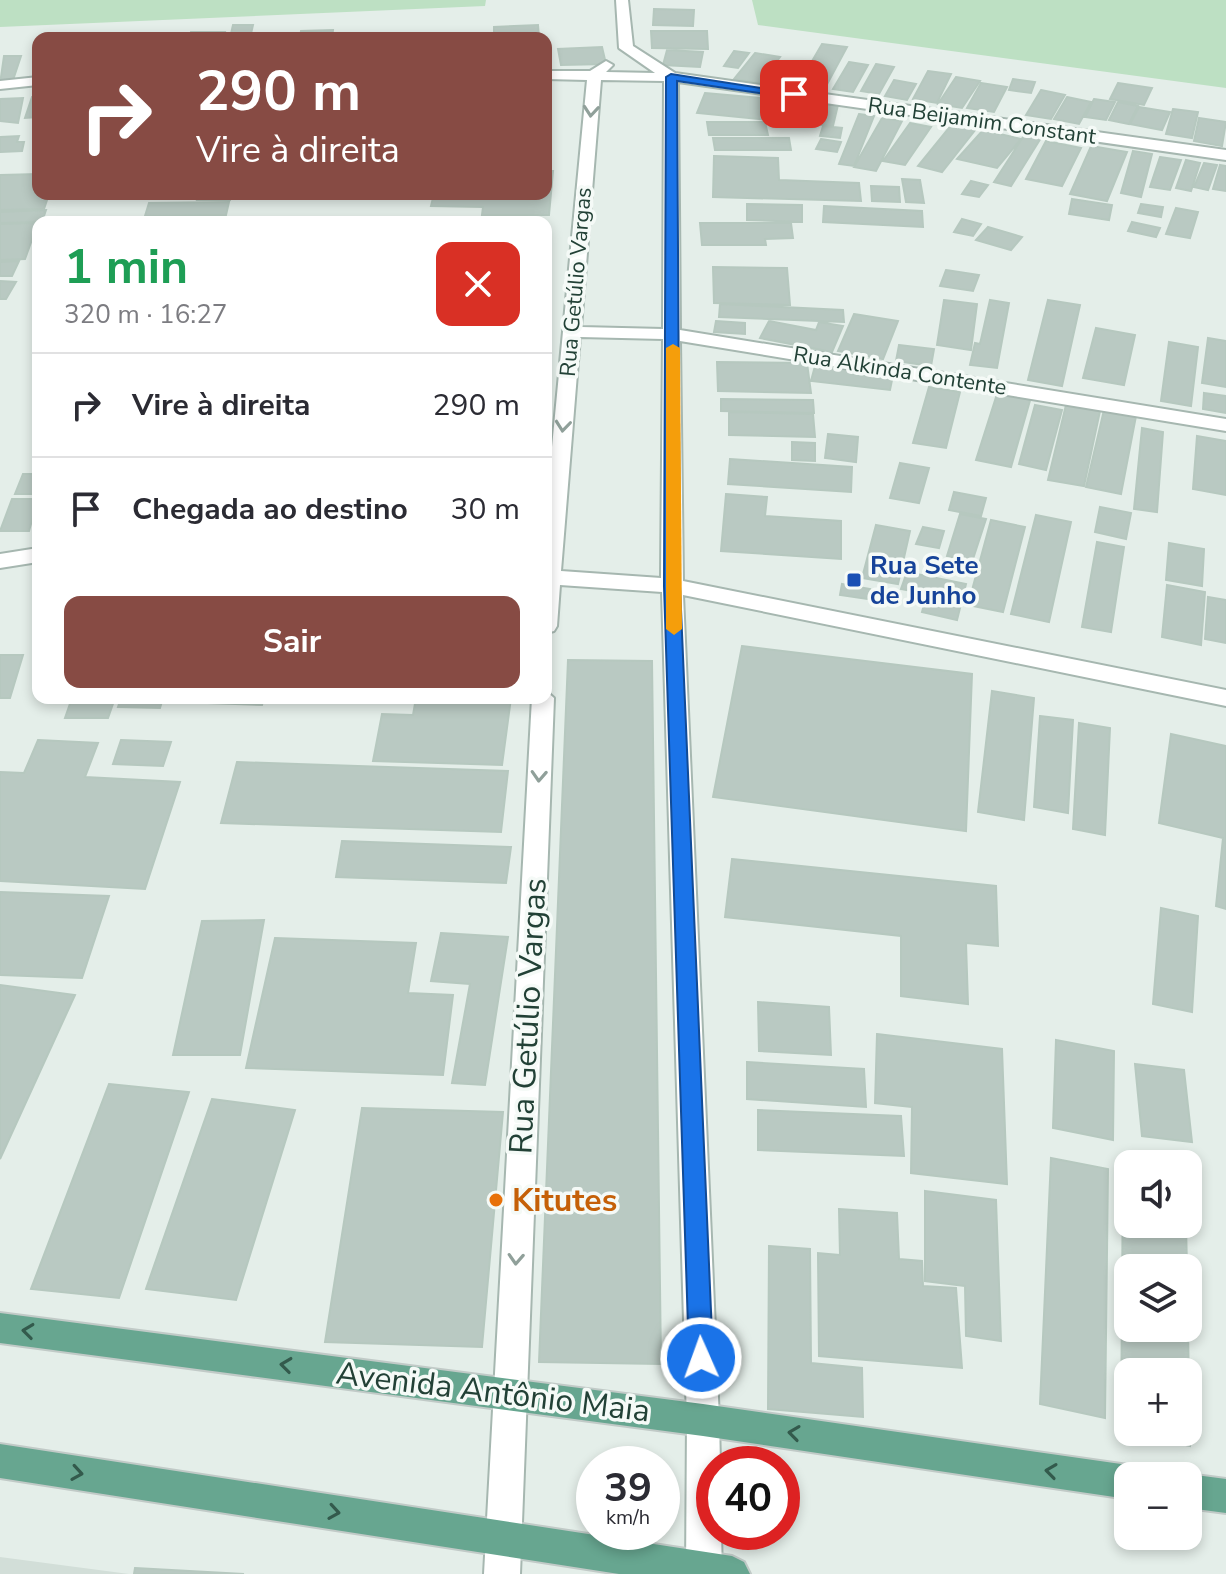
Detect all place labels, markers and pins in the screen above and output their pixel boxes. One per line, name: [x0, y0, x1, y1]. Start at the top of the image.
pin: [760, 60, 828, 128]
place label: Rua Sete de Junho: [870, 548, 979, 613]
marker: Rua Sete de Junho: [845, 571, 863, 589]
place label: Kitutes: [512, 1179, 617, 1222]
marker: Kitutes: [487, 1191, 505, 1209]

